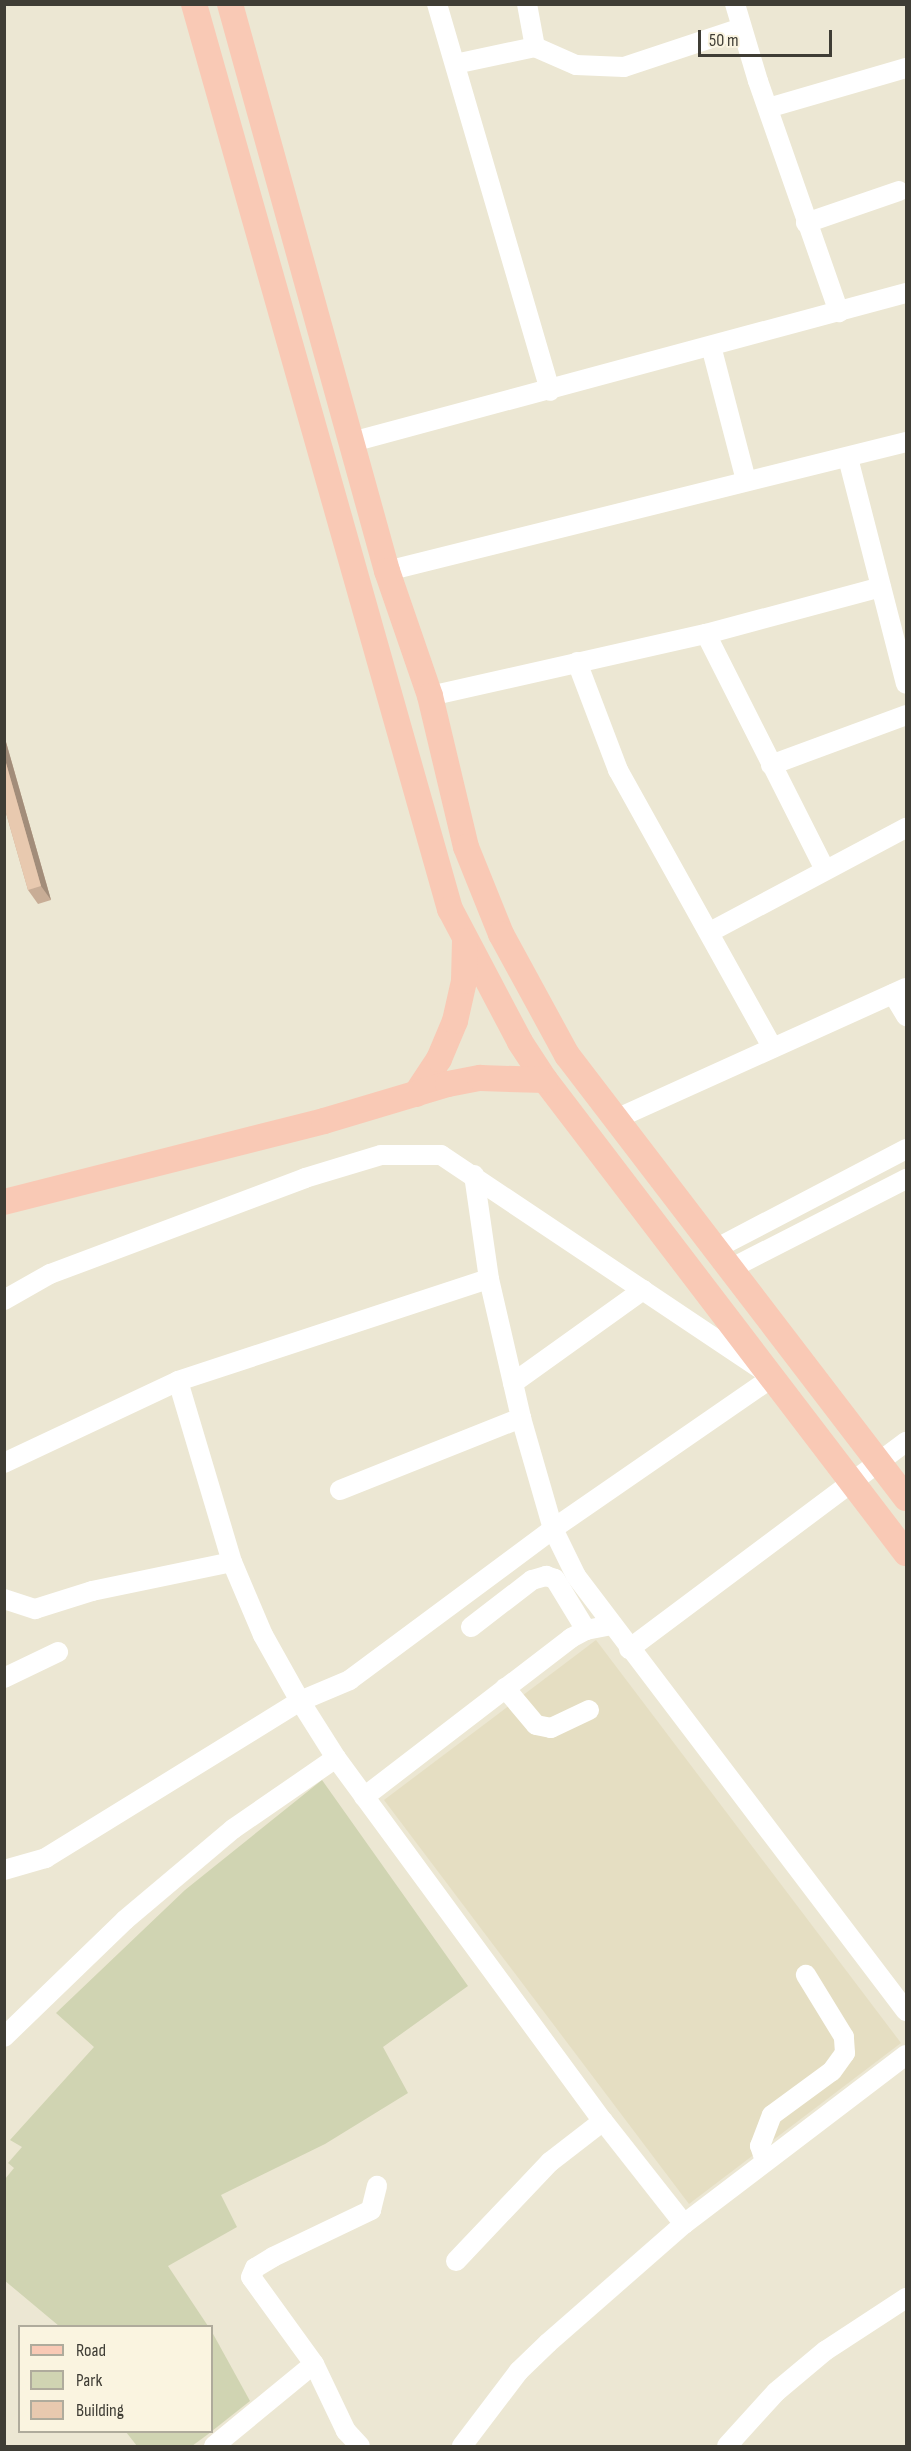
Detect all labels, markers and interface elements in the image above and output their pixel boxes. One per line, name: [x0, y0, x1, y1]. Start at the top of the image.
scale bar: [701, 18, 834, 56]
text: 50 m: [709, 30, 739, 51]
legend: [18, 2325, 213, 2433]
text: Road: [76, 2340, 106, 2361]
text: Park: [76, 2370, 102, 2391]
text: Building: [76, 2400, 124, 2421]

